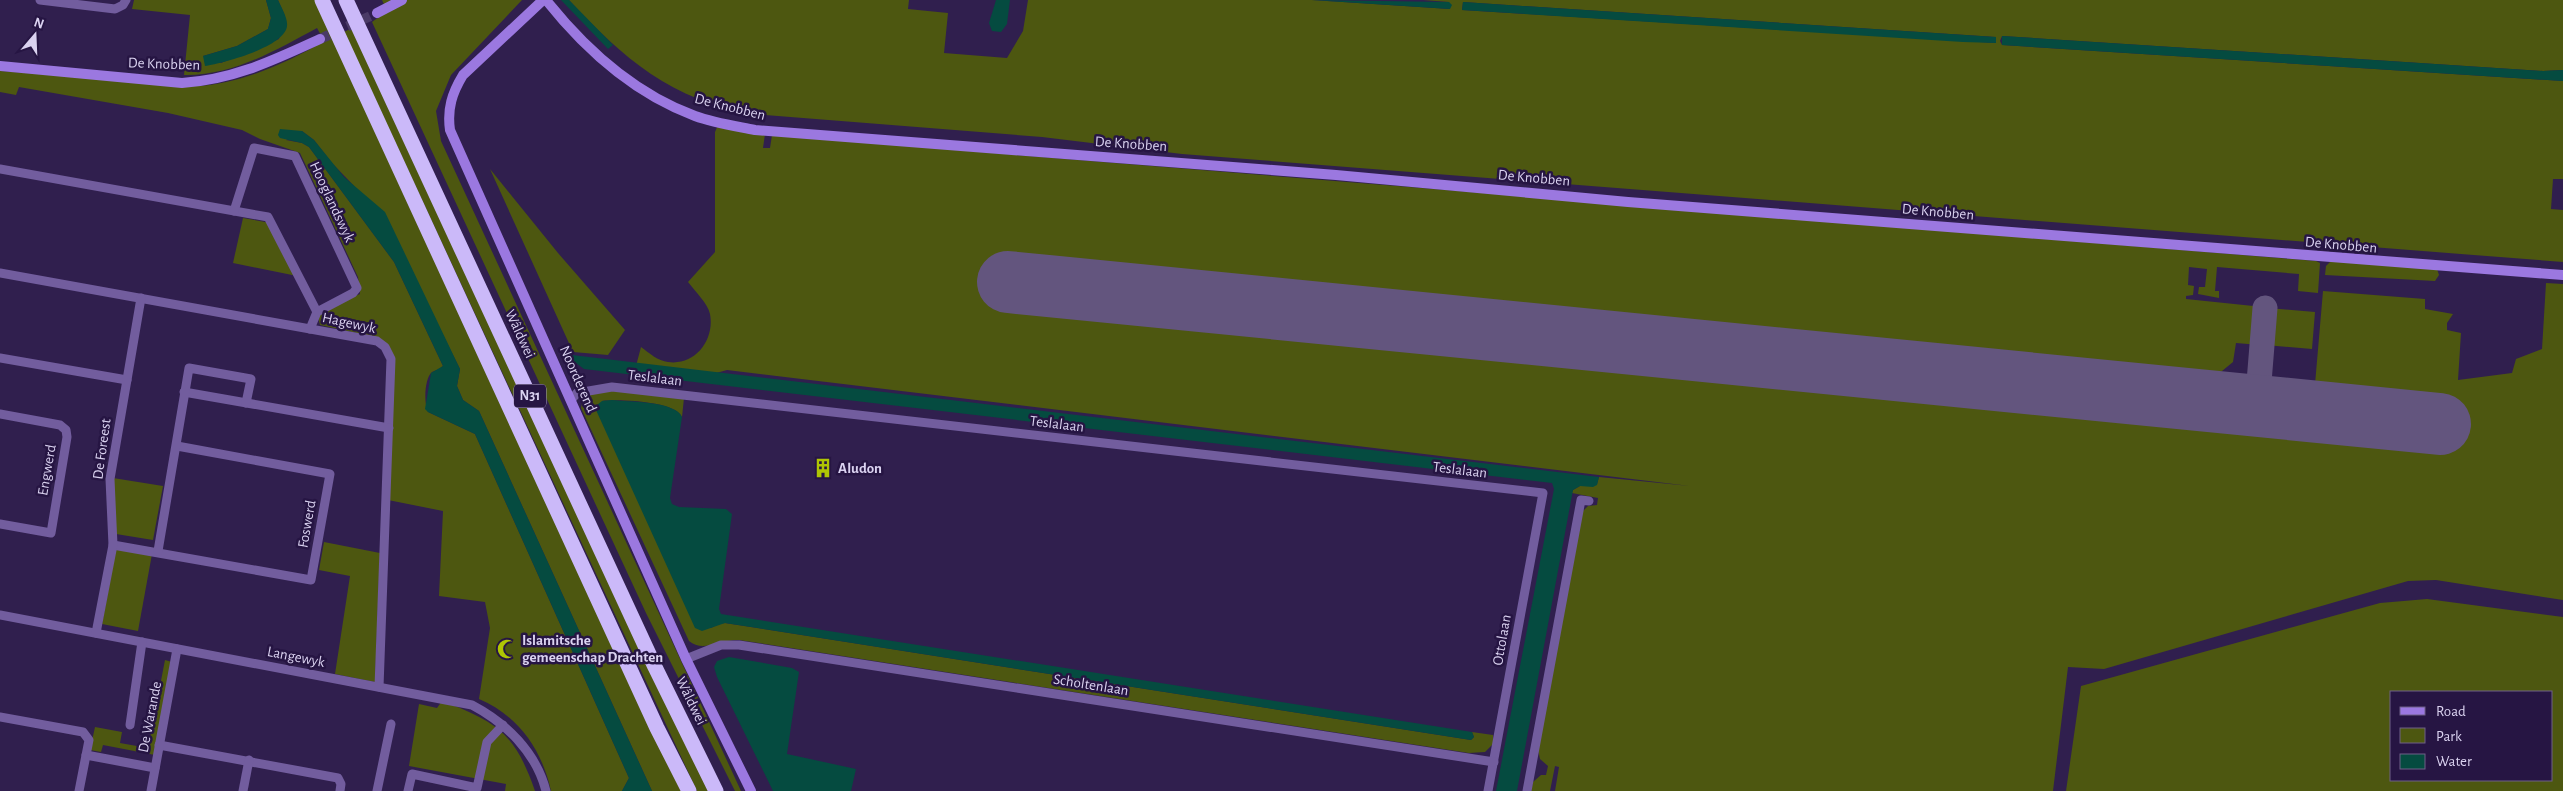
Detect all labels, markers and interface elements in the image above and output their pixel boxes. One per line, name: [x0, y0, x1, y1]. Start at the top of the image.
north arrow: [10, 10, 60, 60]
text: N: [32, 15, 46, 32]
street label: De Knobben: [128, 55, 200, 73]
street label: De Knobben: [693, 91, 767, 123]
street label: De Knobben: [1094, 134, 1168, 154]
street label: Hooglandswyk: [307, 159, 357, 245]
street label: De Knobben: [1497, 167, 1571, 189]
street label: De Knobben: [1901, 201, 1975, 223]
street label: De Knobben: [2304, 234, 2378, 256]
street label: Wâldwei: [502, 308, 538, 360]
street label: Hagewyk: [321, 310, 377, 336]
street label: Noorderend: [557, 343, 599, 415]
street label: Teslalaan: [627, 367, 683, 389]
road number: N31: [514, 384, 546, 408]
street label: Teslalaan: [1029, 413, 1085, 435]
street label: De Foreest: [90, 417, 114, 480]
street label: Engwerd: [35, 443, 59, 497]
building icon: Aludon: [812, 457, 834, 479]
street label: Teslalaan: [1432, 459, 1488, 481]
place label: Aludon: [838, 461, 882, 476]
street label: Foswerd: [295, 499, 319, 549]
street label: Ottolaan: [1490, 613, 1514, 667]
place label: Islamitsche gemeenschap Drachten: [522, 633, 663, 665]
mosque icon: Islamitsche gemeenschap Drachten: [496, 638, 518, 660]
street label: Langewyk: [266, 644, 326, 670]
street label: Scholtenlaan: [1052, 672, 1130, 698]
street label: Wâldwei: [673, 675, 709, 727]
street label: De Warande: [136, 680, 164, 754]
legend: [2390, 691, 2553, 781]
text: Road: [2436, 704, 2466, 719]
text: Park: [2436, 729, 2462, 744]
text: Water: [2436, 754, 2472, 769]

